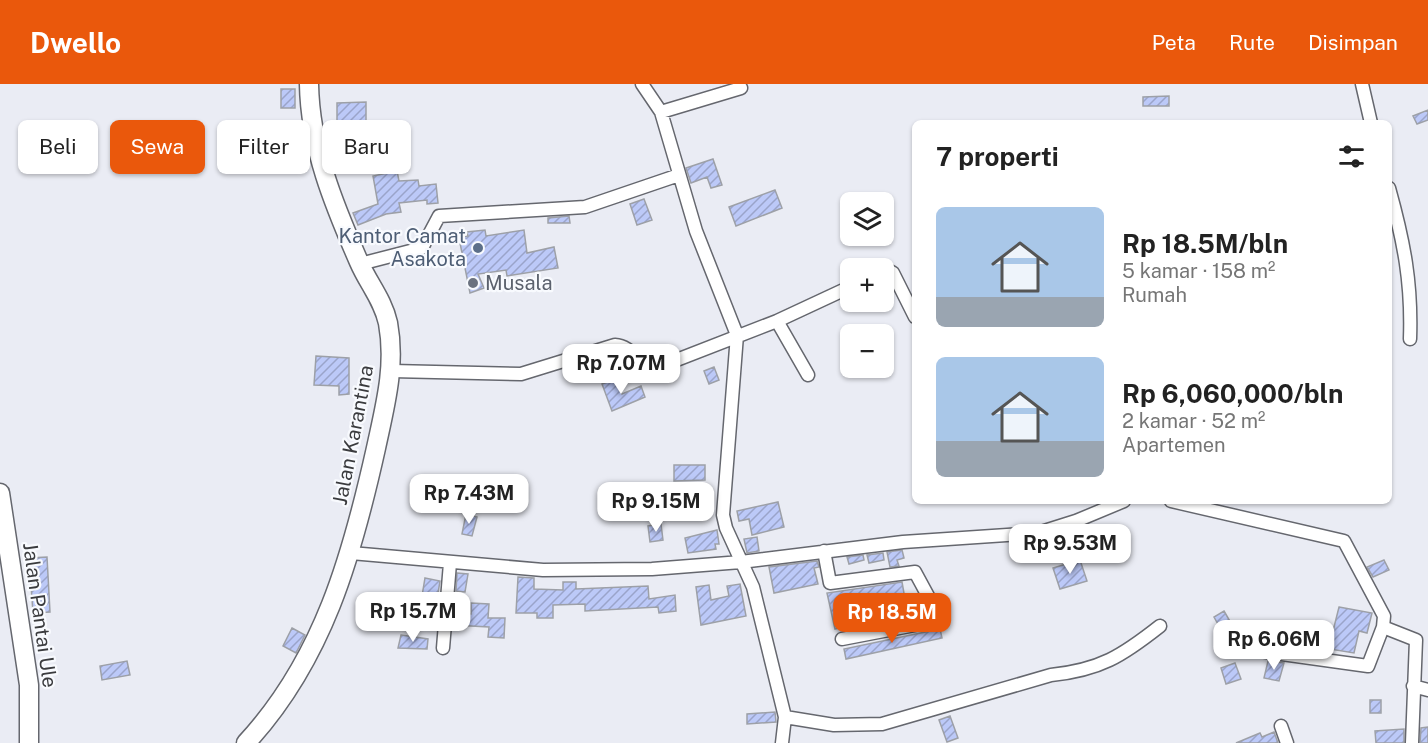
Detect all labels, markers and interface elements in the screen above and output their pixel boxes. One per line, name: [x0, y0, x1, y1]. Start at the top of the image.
text: Dwello: [30, 26, 121, 59]
text: Peta: [1152, 30, 1196, 55]
text: Rute: [1229, 30, 1275, 55]
text: Disimpan: [1308, 30, 1398, 55]
chip: Beli: [18, 120, 98, 174]
chip: Sewa: [110, 120, 205, 174]
chip: Filter: [217, 120, 310, 174]
chip: Baru: [322, 120, 411, 174]
icon: filters: [1335, 140, 1368, 173]
text: 7 properti: [936, 141, 1059, 172]
map controls: [840, 192, 894, 378]
button: layers: [840, 192, 894, 246]
place label: Kantor Camat Asakota: [338, 224, 466, 271]
text: Rp 18.5M/bln: [1122, 228, 1288, 259]
icon: home: [984, 231, 1056, 303]
marker: Kantor Camat Asakota: [471, 241, 485, 255]
button: +: [840, 258, 894, 312]
text: 5 kamar · 158 m²: [1122, 259, 1275, 283]
place label: Musala: [485, 271, 553, 295]
marker: Musala: [466, 276, 480, 290]
text: Rumah: [1122, 283, 1187, 307]
button: −: [840, 324, 894, 378]
pin: Rp 7.07M: [559, 344, 683, 395]
text: Rp 7.07M: [576, 351, 666, 375]
street label: Jalan Karantina: [328, 363, 378, 507]
text: Rp 6,060,000/bln: [1122, 378, 1343, 409]
icon: home: [984, 381, 1056, 453]
text: 2 kamar · 52 m²: [1122, 409, 1265, 433]
text: Apartemen: [1122, 433, 1226, 457]
pin: Rp 7.43M: [407, 474, 531, 525]
text: Rp 7.43M: [424, 481, 514, 505]
pin: Rp 9.15M: [594, 482, 718, 533]
text: Rp 9.15M: [611, 489, 701, 513]
pin: Rp 9.53M: [1008, 524, 1132, 575]
text: Rp 9.53M: [1023, 531, 1117, 555]
street label: Jalan Pantai Ule: [18, 541, 62, 689]
pin: Rp 15.7M: [351, 592, 475, 643]
pin: Rp 18.5M: [830, 593, 954, 644]
text: Rp 15.7M: [369, 599, 457, 623]
text: Rp 18.5M: [847, 600, 937, 624]
pin: Rp 6.06M: [1212, 620, 1336, 671]
text: Rp 6.06M: [1227, 627, 1321, 651]

